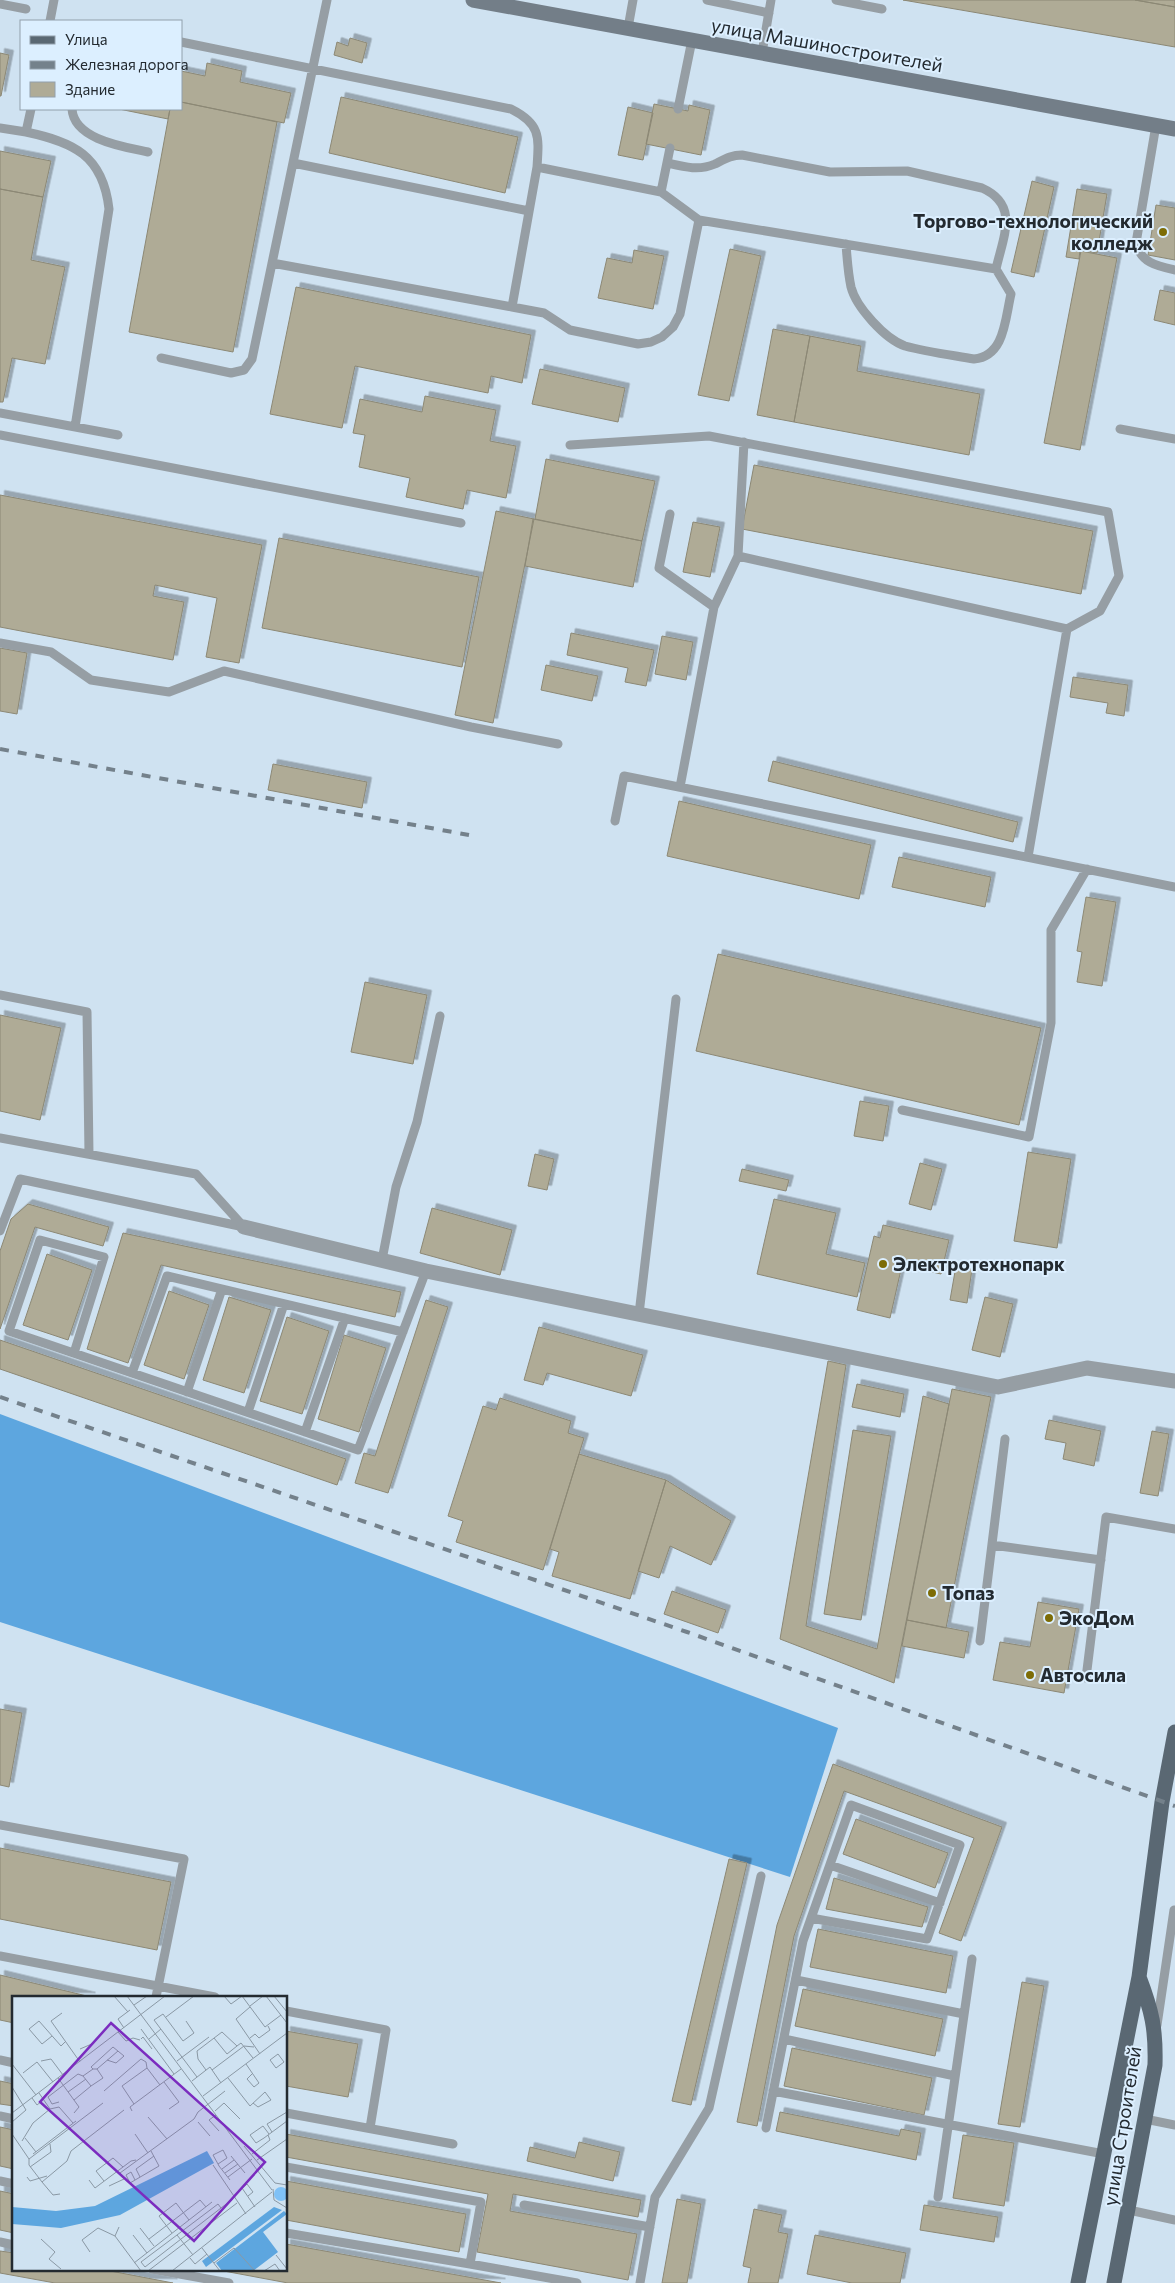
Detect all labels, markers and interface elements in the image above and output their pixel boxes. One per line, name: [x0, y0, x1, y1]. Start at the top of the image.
street label: улица Машиностроителей: [710, 13, 945, 76]
legend: [20, 20, 182, 110]
text: Улица: [65, 30, 107, 48]
text: Железная дорога: [65, 55, 189, 73]
text: Здание: [65, 80, 115, 98]
place label: Торгово-технологический колледж: [913, 209, 1153, 254]
marker: Торгово-технологический колледж: [1157, 226, 1169, 238]
place label: Электротехнопарк: [893, 1252, 1065, 1275]
marker: Электротехнопарк: [877, 1258, 889, 1270]
place label: Топаз: [942, 1581, 994, 1604]
marker: Топаз: [926, 1587, 938, 1599]
place label: ЭкоДом: [1059, 1606, 1134, 1629]
marker: ЭкоДом: [1043, 1612, 1055, 1624]
place label: Автосила: [1040, 1663, 1126, 1686]
marker: Автосила: [1024, 1669, 1036, 1681]
inset map: [12, 1996, 288, 2270]
street label: улица Строителей: [1098, 2044, 1145, 2207]

